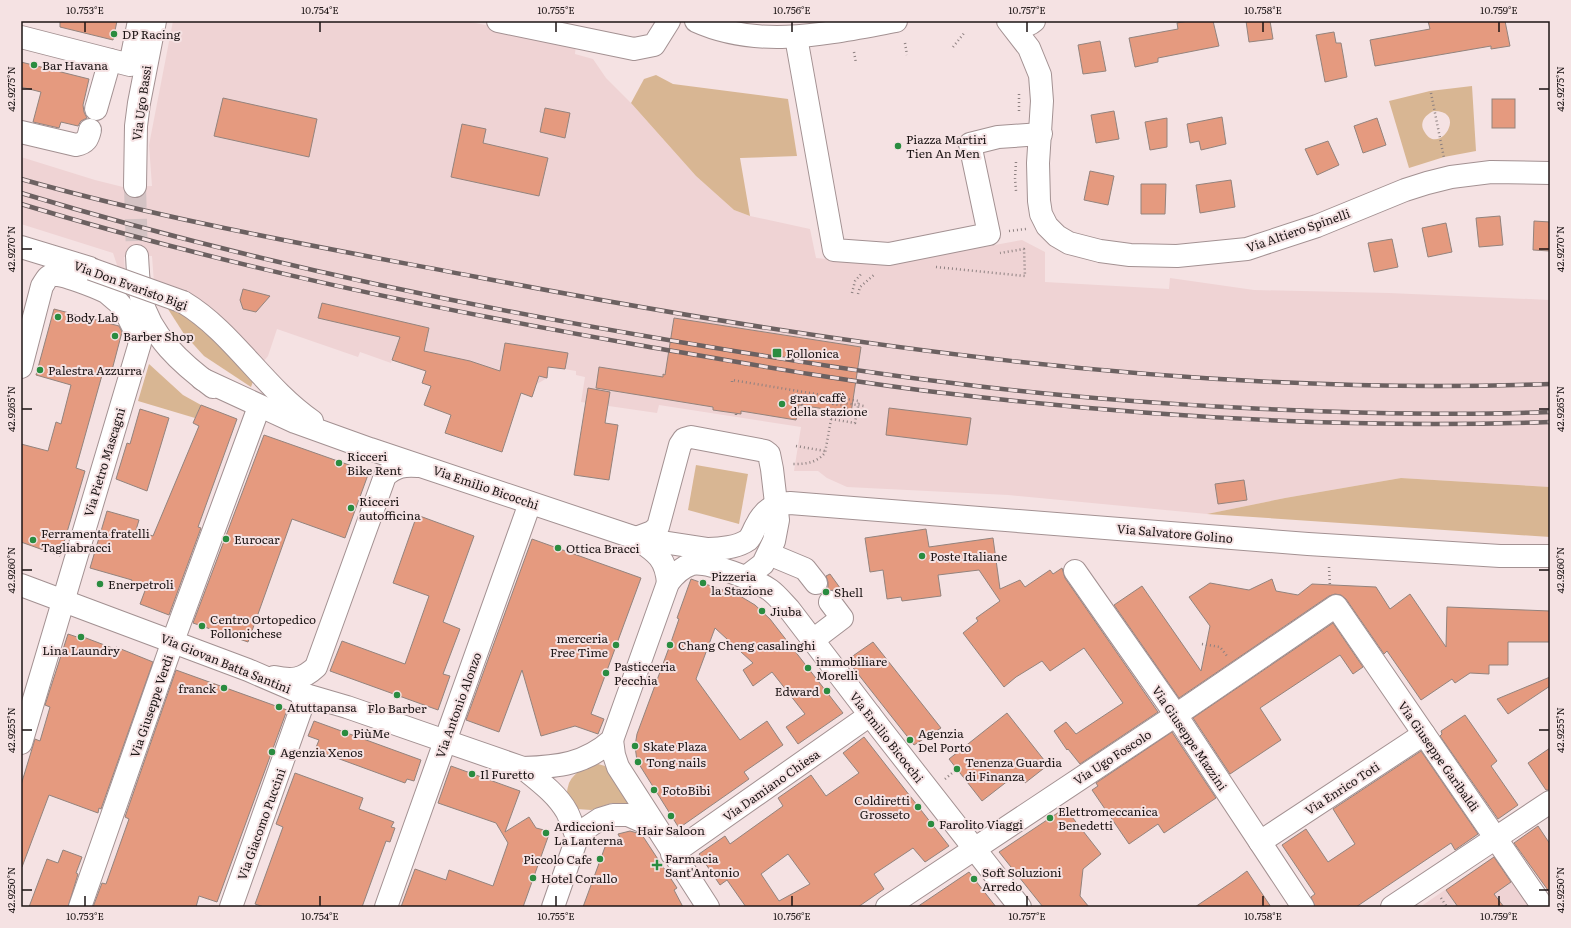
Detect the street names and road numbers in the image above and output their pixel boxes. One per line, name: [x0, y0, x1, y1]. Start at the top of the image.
street label: Via Ugo Bassi: [127, 64, 155, 142]
street label: Via Altiero Spinelli: [1244, 204, 1352, 256]
street label: Via Don Evaristo Bigi: [71, 256, 191, 314]
street label: Via Pietro Mascagni: [79, 405, 129, 519]
street label: Via Emilio Bicocchi: [431, 460, 541, 514]
street label: Via Salvatore Golino: [1116, 519, 1234, 547]
street label: Via Giovan Batta Santini: [158, 629, 294, 697]
street label: Via Antonio Alonzo: [431, 650, 485, 760]
street label: Via Giuseppe Verdi: [125, 652, 177, 760]
street label: Via Giuseppe Mazzini: [1148, 682, 1232, 794]
street label: Via Emilio Bicocchi: [846, 688, 928, 786]
street label: Via Giuseppe Garibaldi: [1394, 697, 1484, 815]
street label: Via Ugo Foscolo: [1070, 725, 1154, 789]
street label: Via Damiano Chiesa: [719, 744, 823, 825]
street label: Via Enrico Toti: [1301, 757, 1383, 819]
street label: Via Giacomo Puccini: [232, 766, 290, 882]

